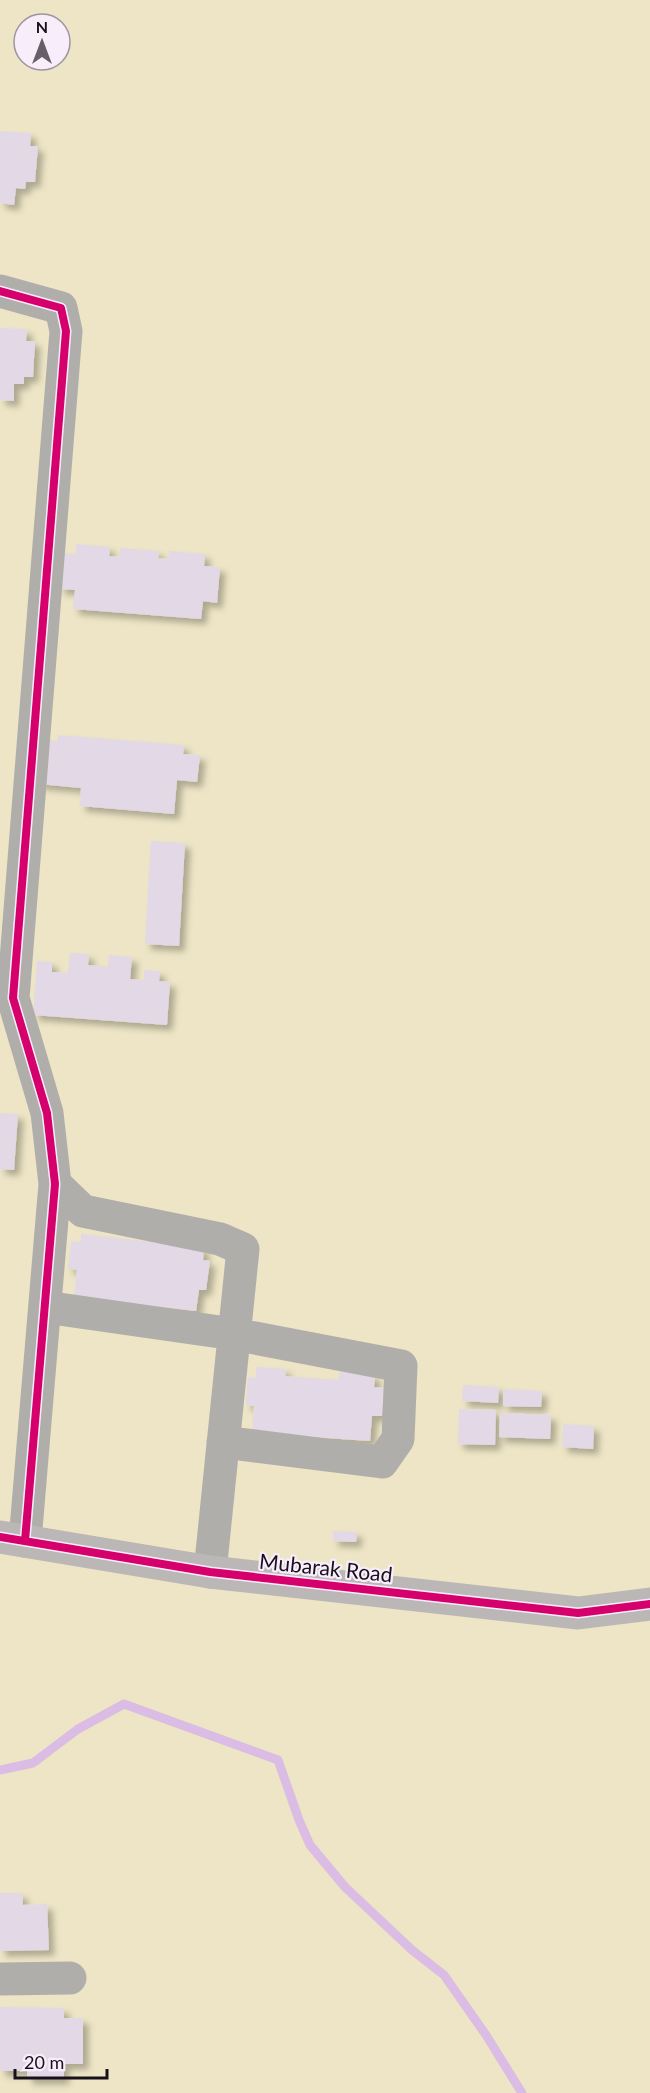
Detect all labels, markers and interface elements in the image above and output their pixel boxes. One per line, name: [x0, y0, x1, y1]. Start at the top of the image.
north arrow: [12, 12, 72, 72]
text: N: [36, 17, 48, 36]
street label: Mubarak Road: [258, 1548, 394, 1586]
scale bar: [15, 2042, 106, 2080]
text: 20 m: [24, 2051, 64, 2073]

